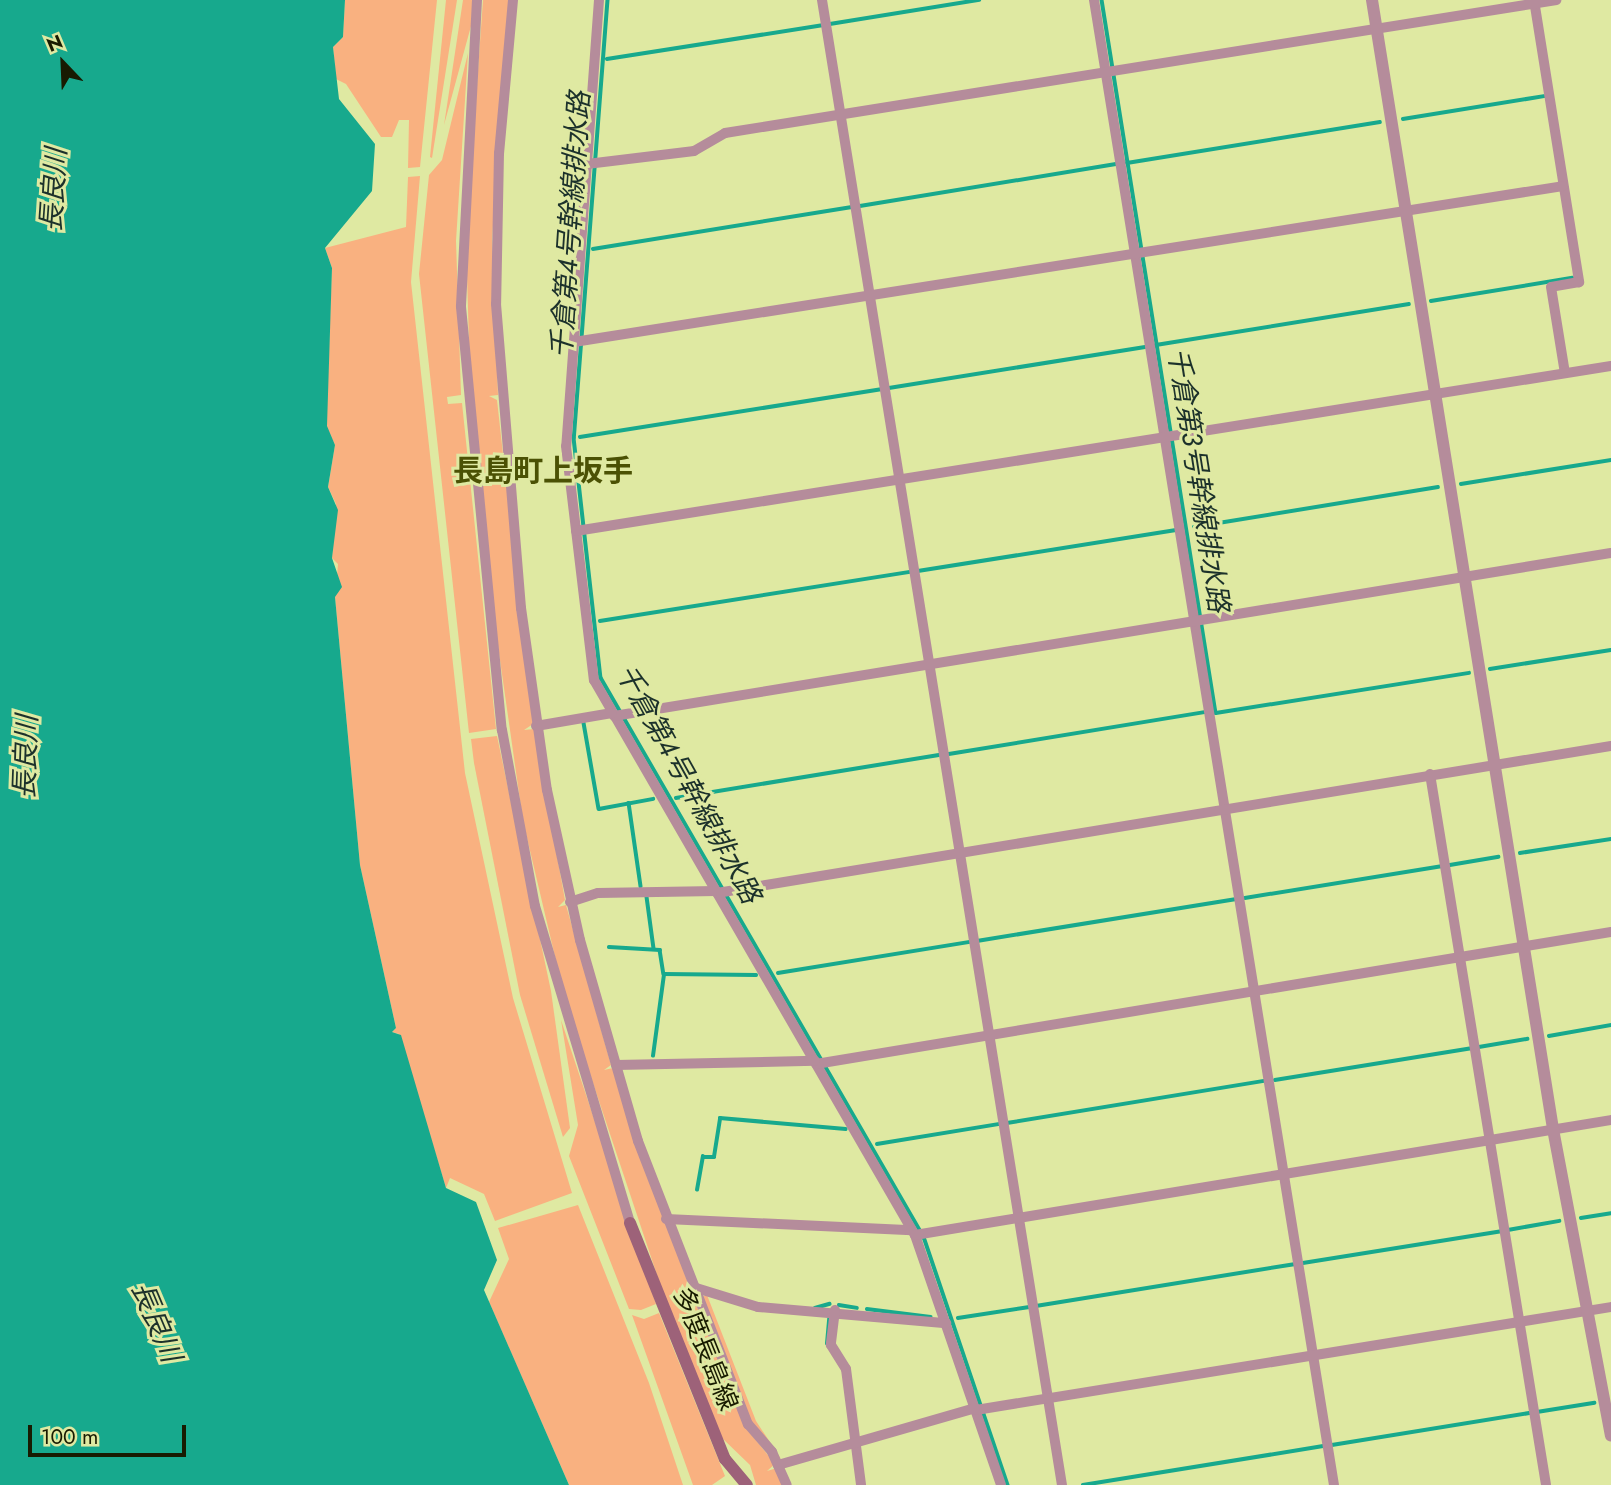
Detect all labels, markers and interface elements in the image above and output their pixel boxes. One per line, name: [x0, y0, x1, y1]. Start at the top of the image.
north arrow: [28, 28, 98, 98]
text: N: [42, 28, 67, 59]
water label: 千倉第4号幹線排水路: [545, 90, 597, 360]
water label: 長良川: [34, 147, 74, 233]
water label: 千倉第3号幹線排水路: [1161, 346, 1235, 614]
district label: 長島町上坂手: [453, 453, 633, 489]
water label: 千倉第4号幹線排水路: [608, 659, 768, 909]
water label: 長良川: [8, 714, 44, 800]
water label: 長良川: [124, 1277, 188, 1367]
street label: 多度長島線: [666, 1283, 744, 1415]
scale bar: [32, 1412, 189, 1456]
text: 100 m: [41, 1422, 98, 1452]

